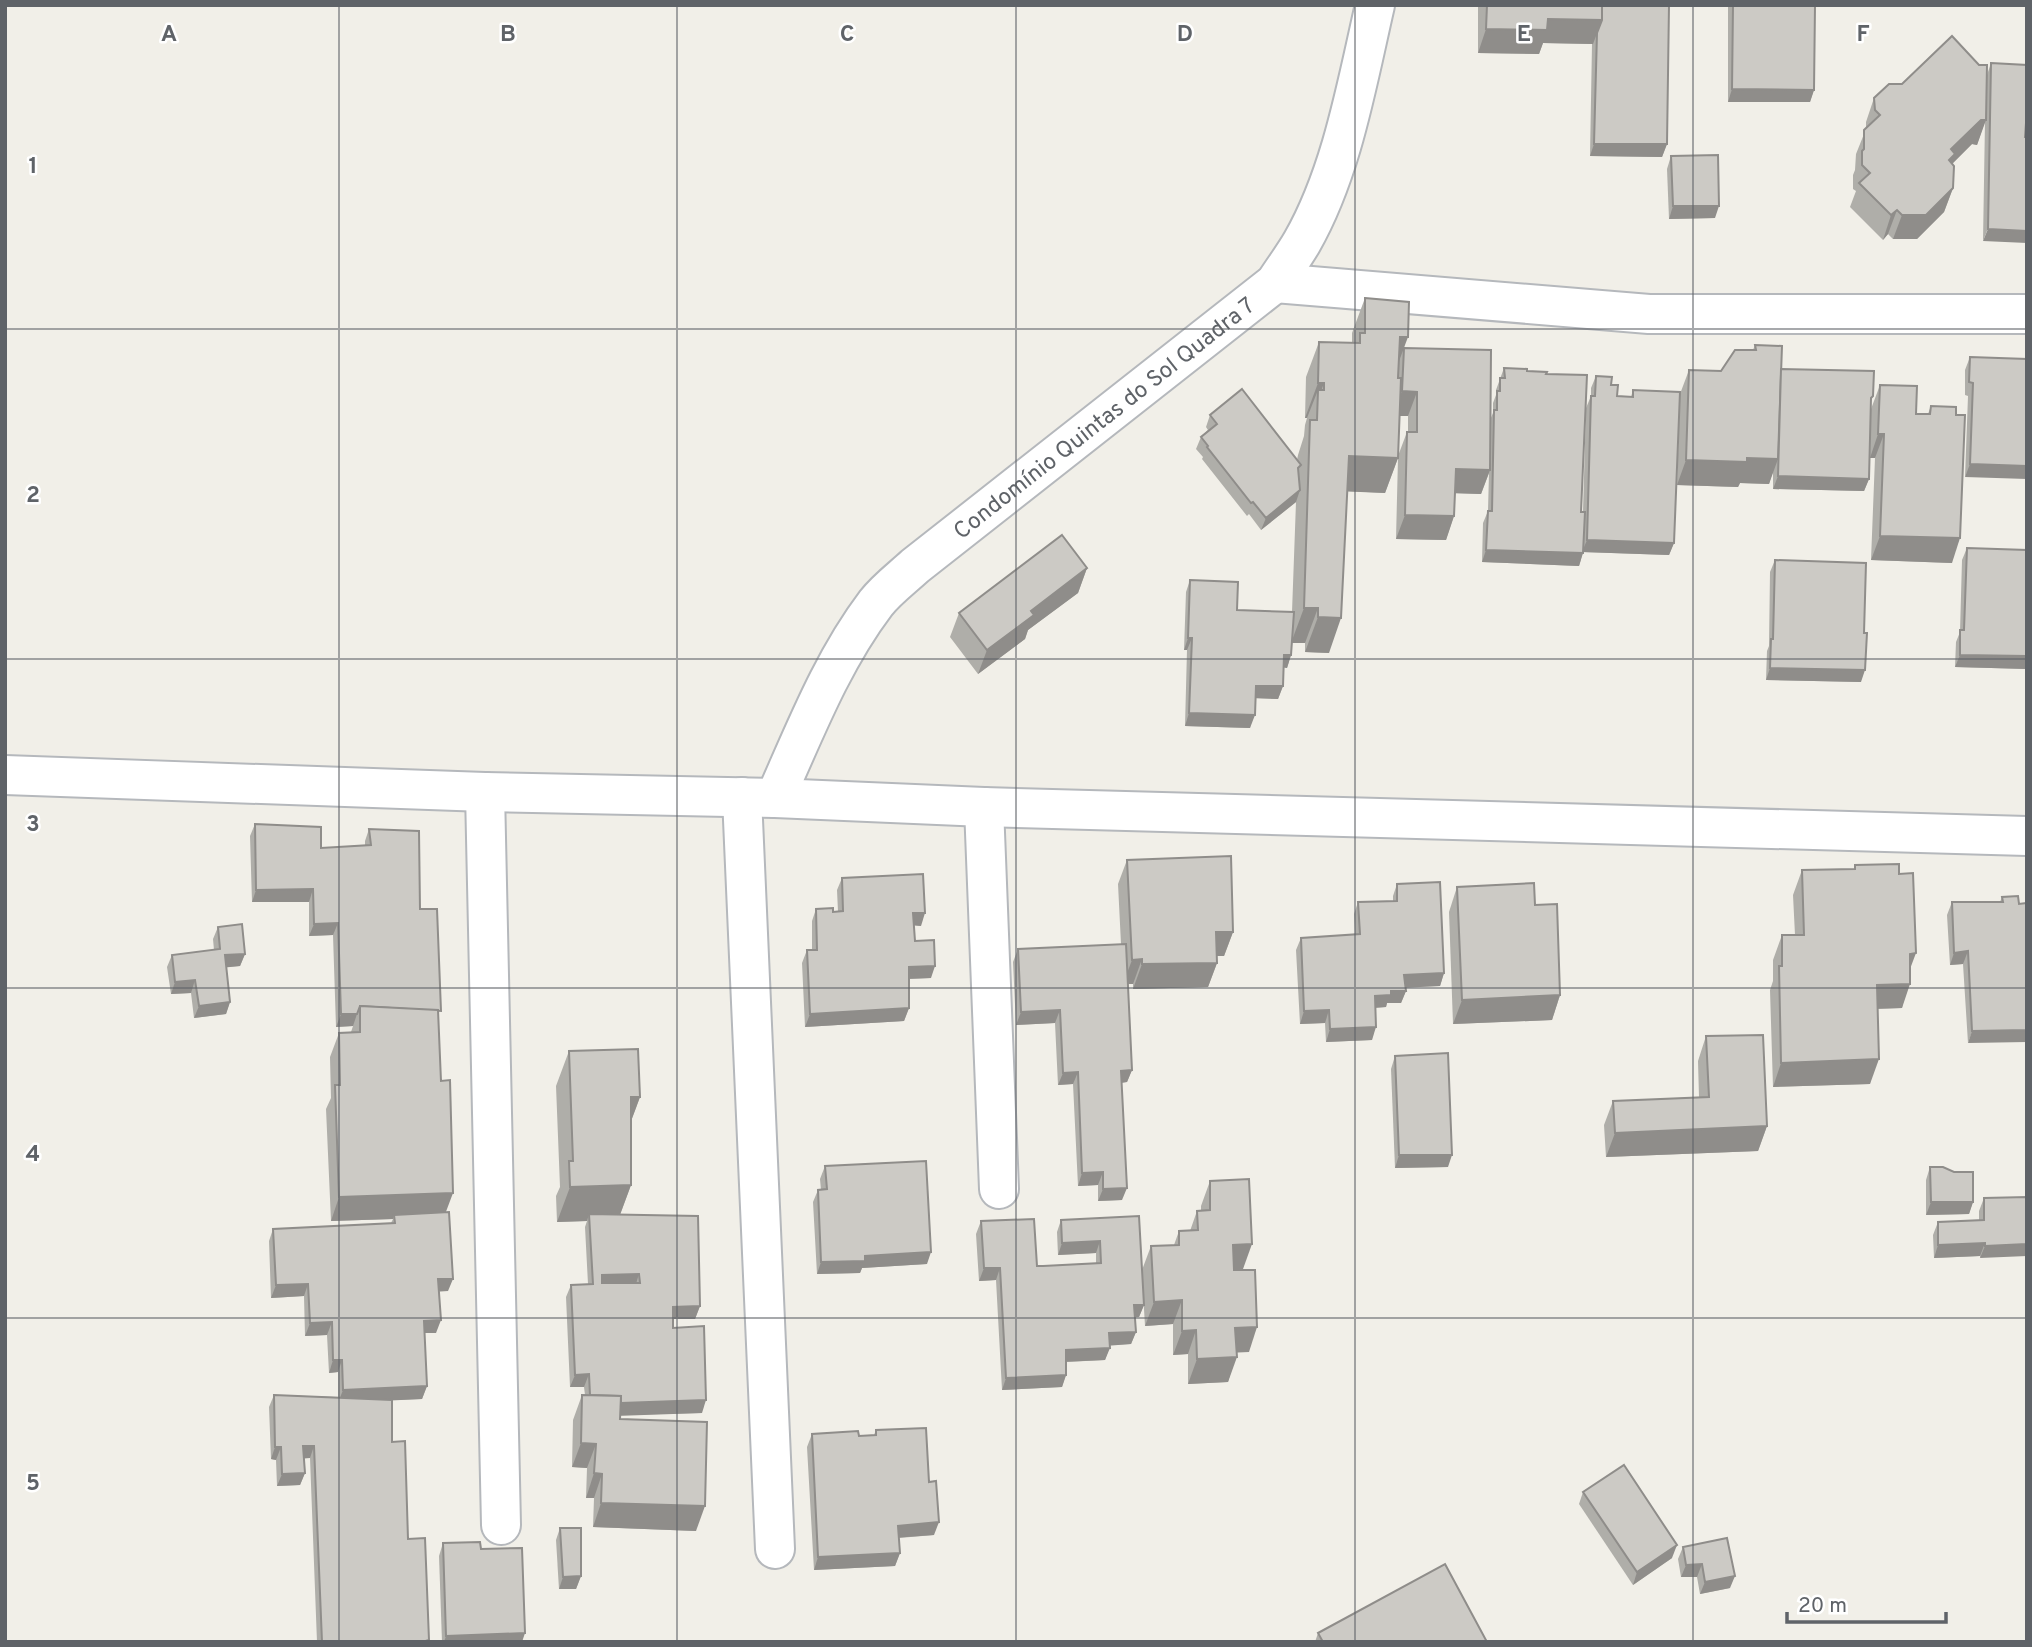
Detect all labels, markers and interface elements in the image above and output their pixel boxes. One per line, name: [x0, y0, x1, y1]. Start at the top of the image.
text: A: [161, 21, 177, 50]
text: B: [500, 21, 516, 50]
text: C: [840, 21, 854, 50]
text: D: [1177, 21, 1193, 50]
text: E: [1517, 21, 1531, 50]
text: F: [1856, 21, 1870, 50]
text: 1: [28, 153, 38, 182]
street label: Condomínio Quintas do Sol Quadra 7: [949, 292, 1262, 547]
text: 2: [26, 482, 40, 511]
text: 3: [26, 811, 40, 840]
text: 4: [26, 1141, 40, 1170]
text: 5: [26, 1470, 40, 1499]
scale bar: [1787, 1580, 1946, 1624]
text: 20 m: [1798, 1593, 1847, 1620]

